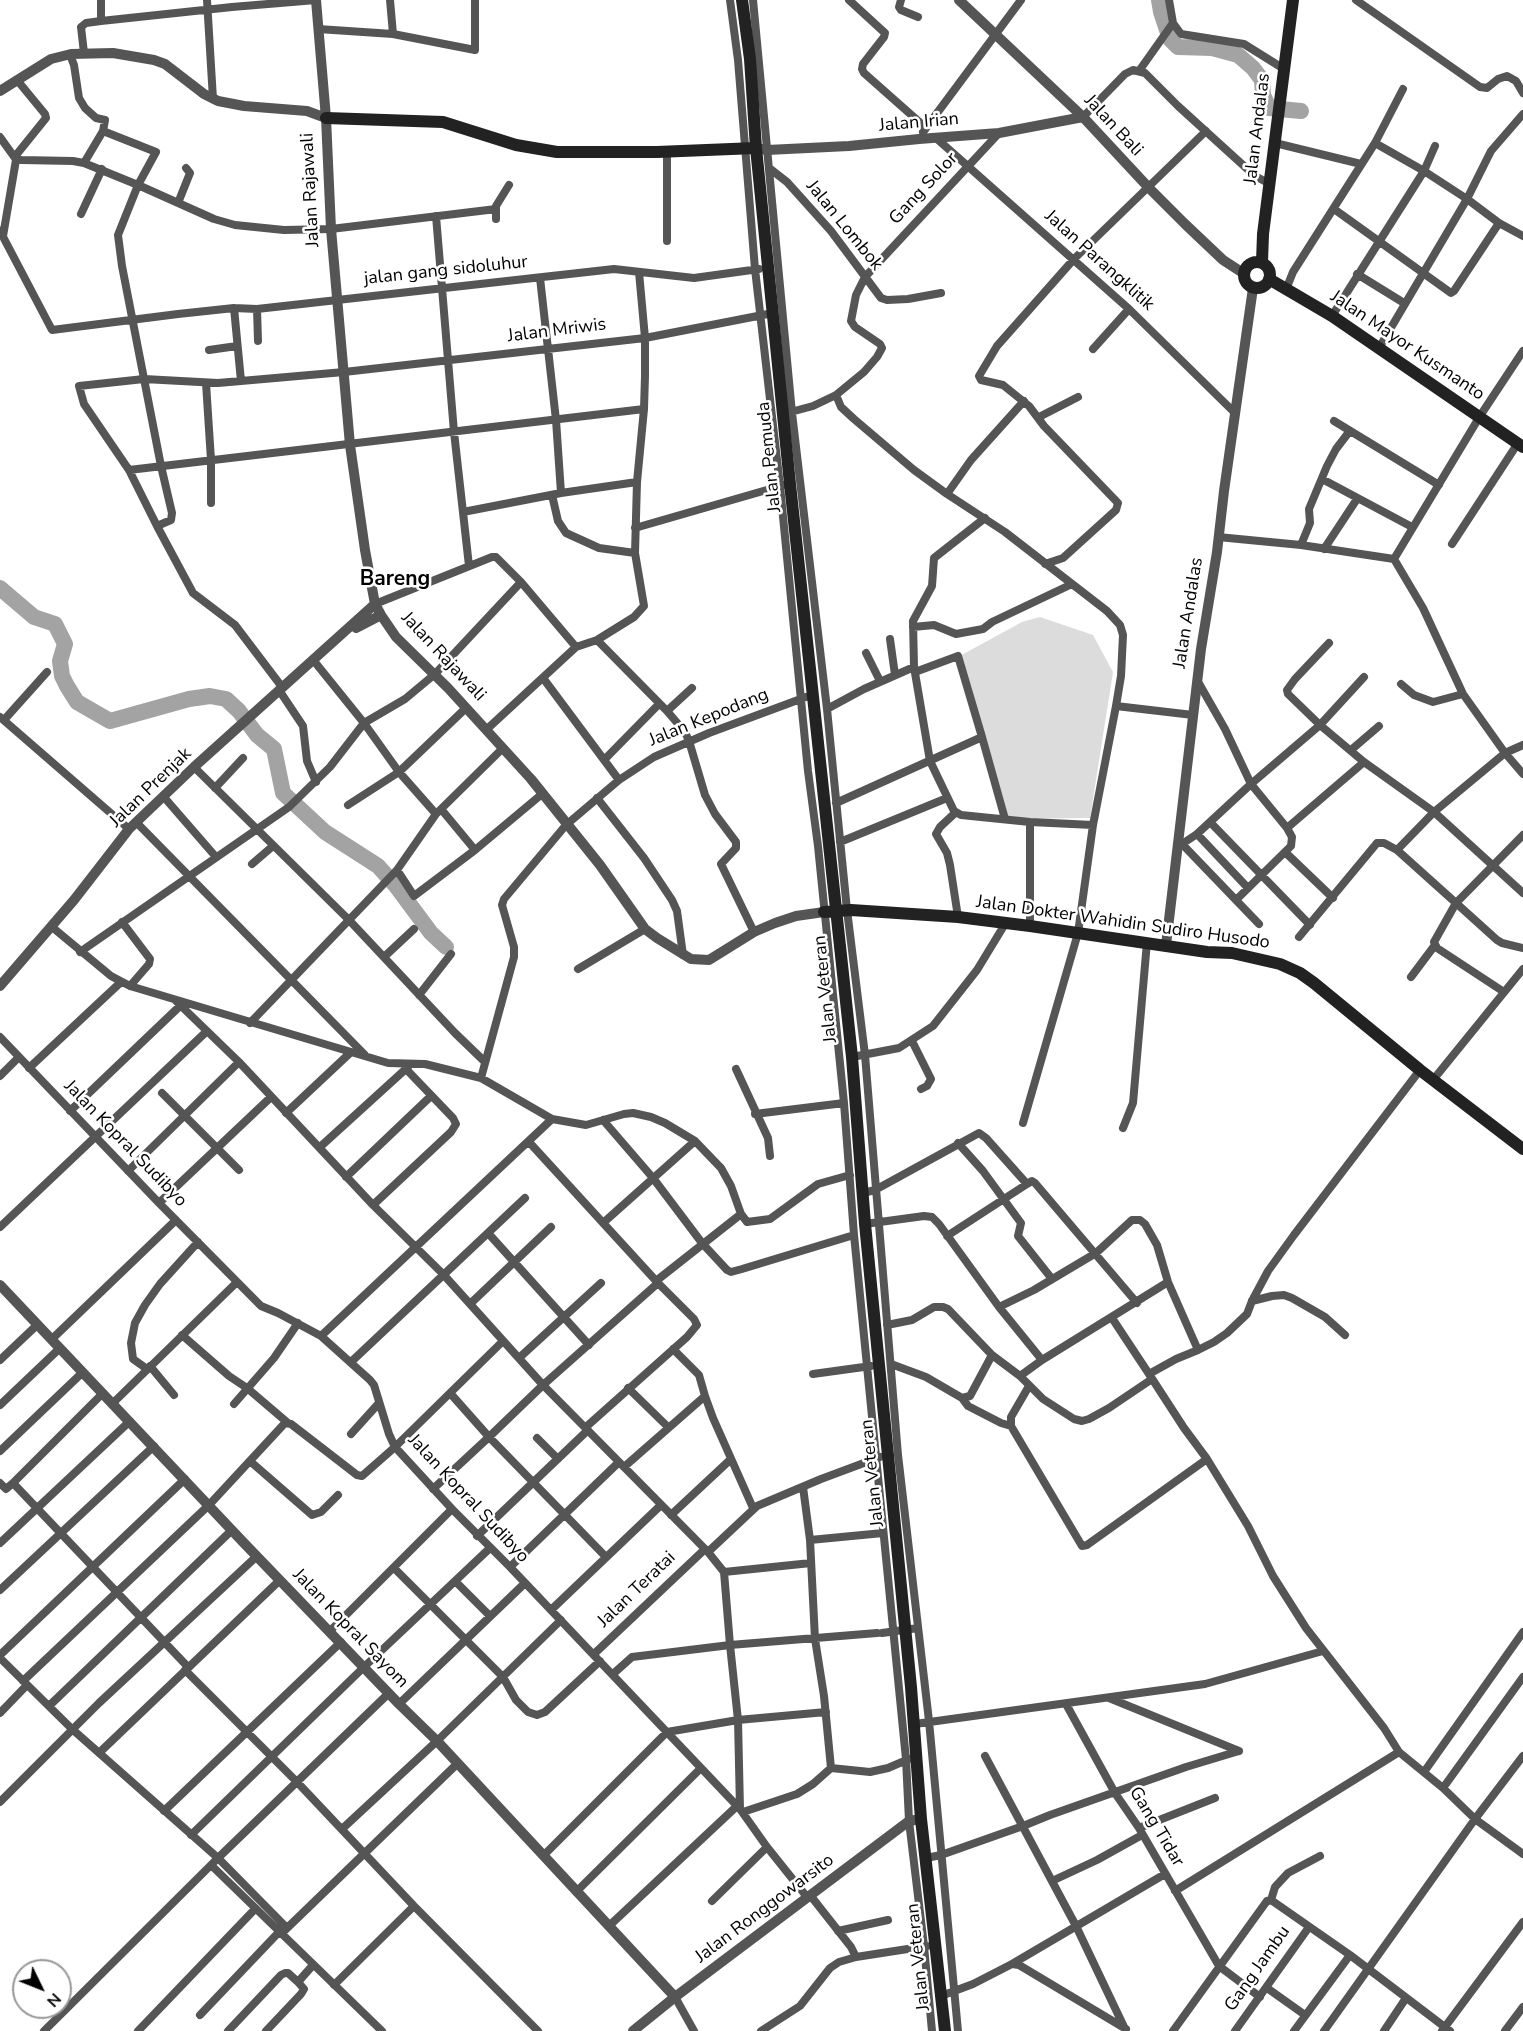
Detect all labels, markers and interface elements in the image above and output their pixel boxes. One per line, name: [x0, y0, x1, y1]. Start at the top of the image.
street label: Jalan Andalas: [1240, 72, 1276, 186]
street label: Jalan Bali: [1079, 91, 1147, 161]
street label: Jalan Irian: [878, 109, 960, 137]
street label: Jalan Rajawali: [297, 132, 325, 248]
street label: Gang Solor: [885, 148, 963, 230]
street label: Jalan Lombok: [801, 177, 887, 275]
street label: Jalan Parangklitik: [1040, 206, 1158, 316]
street label: jalan gang sidoluhur: [363, 252, 529, 290]
street label: Jalan Mayor Kusmanto: [1326, 286, 1488, 406]
street label: Jalan Mriwis: [507, 314, 607, 348]
street label: Jalan Pemuda: [753, 401, 787, 513]
street label: Jalan Andalas: [1170, 556, 1208, 670]
district label: Bareng: [360, 567, 430, 593]
street label: Jalan Rajawali: [396, 608, 490, 706]
street label: Jalan Kepodang: [646, 684, 772, 752]
street label: Jalan Prenjak: [106, 744, 196, 832]
street label: Jalan Dokter Wahidin Sudiro Husodo: [975, 892, 1271, 954]
street label: Jalan Veteran: [810, 934, 842, 1044]
street label: Jalan Kopral Sudibyo: [59, 1076, 191, 1212]
street label: Jalan Veteran: [857, 1418, 889, 1528]
street label: Jalan Kopral Sudibyo: [403, 1430, 533, 1568]
street label: Jalan Teratai: [594, 1547, 680, 1633]
street label: Jalan Kopral Sayom: [288, 1565, 412, 1693]
street label: Gang Tidar: [1124, 1783, 1188, 1871]
street label: Jalan Ronggowarsito: [691, 1850, 839, 1968]
street label: Jalan Veteran: [903, 1902, 935, 2012]
street label: Gang Jambu: [1221, 1922, 1295, 2016]
north arrow: [12, 1959, 72, 2019]
text: N: [42, 1988, 66, 2012]

